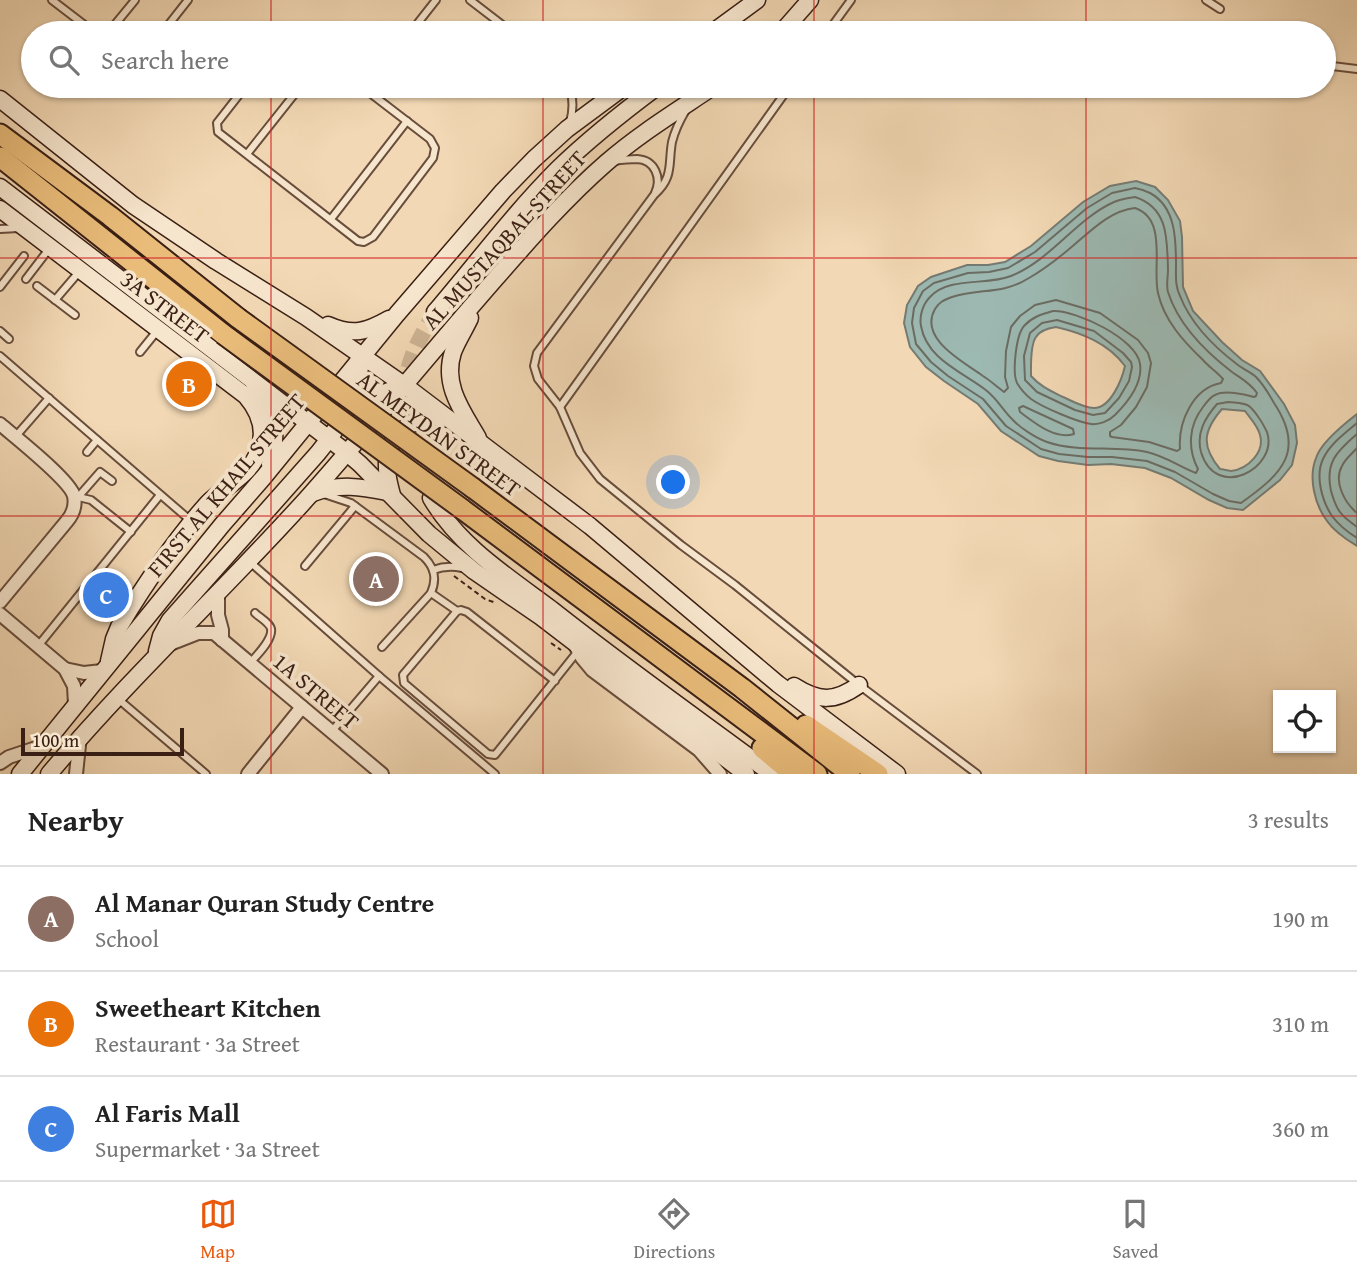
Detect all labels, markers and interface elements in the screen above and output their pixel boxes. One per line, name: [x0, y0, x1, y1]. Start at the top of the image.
search box: [21, 21, 1336, 98]
text: Search here: [101, 40, 229, 79]
icon: search: [45, 41, 83, 79]
street label: AL MUSTAQBAL STREET: [414, 143, 593, 337]
street label: 3A STREET: [114, 262, 217, 351]
pin: B: [166, 358, 212, 410]
street label: AL MEYDAN STREET: [351, 363, 528, 504]
street label: FIRST AL KHAIL STREET: [139, 386, 312, 584]
your location: [656, 465, 690, 499]
pin: A: [353, 553, 399, 605]
pin: C: [83, 569, 129, 621]
street label: 1A STREET: [266, 645, 367, 737]
map controls: [1273, 690, 1336, 753]
button: locate: [1273, 690, 1336, 753]
scale bar: [21, 725, 184, 757]
text: 100 m: [32, 726, 79, 754]
text: Nearby: [28, 798, 124, 842]
text: 3 results: [1248, 803, 1329, 836]
text: Al Manar Quran Study Centre: [95, 883, 434, 922]
text: A: [44, 902, 58, 935]
text: 190 m: [1272, 902, 1329, 935]
text: School: [95, 922, 159, 955]
text: Sweetheart Kitchen: [95, 988, 321, 1027]
text: B: [44, 1007, 58, 1040]
text: 310 m: [1272, 1007, 1329, 1040]
text: Restaurant · 3a Street: [95, 1027, 300, 1060]
text: Al Faris Mall: [95, 1093, 240, 1132]
text: C: [44, 1112, 58, 1145]
text: 360 m: [1272, 1112, 1329, 1145]
text: Supermarket · 3a Street: [95, 1132, 320, 1165]
tab: Map: [199, 1195, 237, 1265]
tab: Directions: [634, 1195, 715, 1265]
tab: Saved: [1112, 1195, 1158, 1265]

